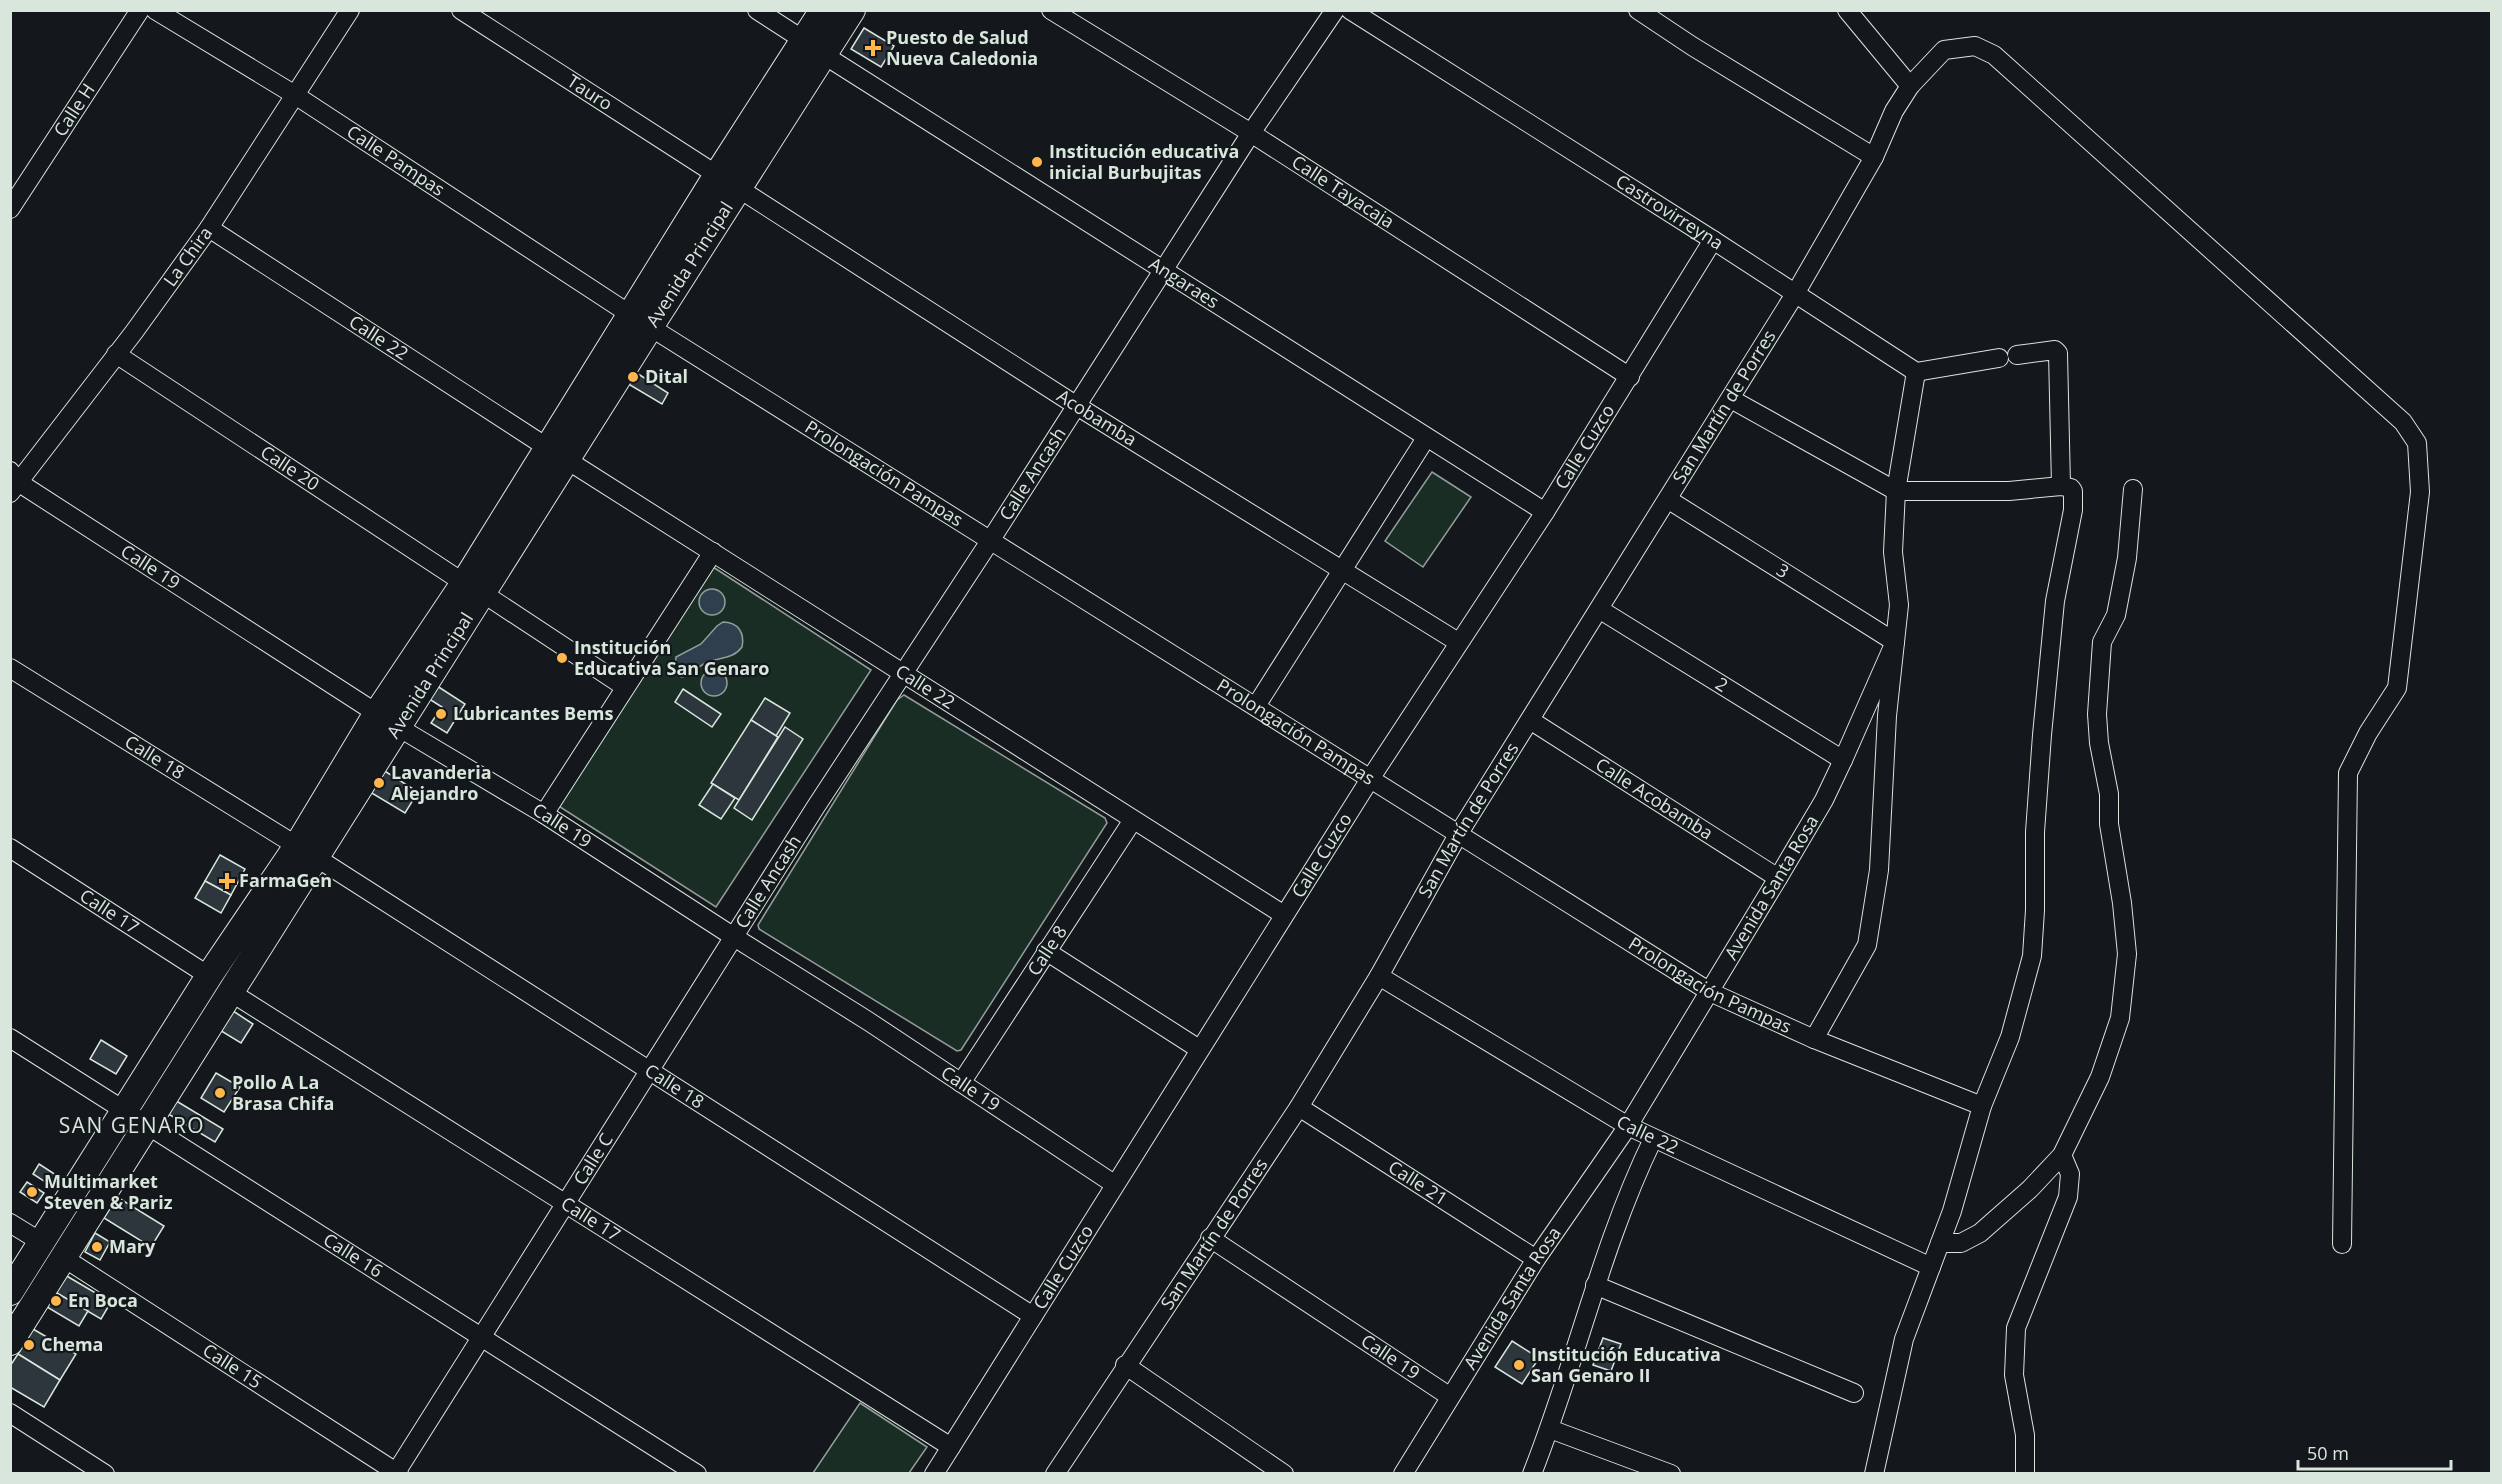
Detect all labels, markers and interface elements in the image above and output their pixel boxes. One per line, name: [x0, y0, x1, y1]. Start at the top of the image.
place label: Puesto de Salud Nueva Caledonia: [886, 25, 1038, 70]
marker: Puesto de Salud Nueva Caledonia: [864, 39, 882, 57]
street label: Tauro: [563, 69, 617, 115]
street label: Calle H: [48, 79, 100, 141]
street label: Calle Pampas: [343, 119, 450, 201]
place label: Institución educativa inicial Burbujitas: [1049, 139, 1240, 184]
street label: Calle Tayacaja: [1287, 149, 1399, 233]
marker: Institución educativa inicial Burbujitas: [1030, 155, 1044, 169]
street label: Castrovirreyna: [1611, 168, 1728, 255]
street label: Avenida Principal: [640, 197, 738, 331]
street label: La Chira: [158, 221, 217, 291]
street label: Angaraes: [1145, 251, 1224, 313]
street label: Calle 22: [345, 309, 413, 365]
street label: San Martín de Porres: [1667, 325, 1781, 488]
place label: Dital: [645, 364, 688, 388]
marker: Dital: [626, 370, 640, 384]
street label: Acobamba: [1053, 383, 1141, 451]
street label: Calle Cuzco: [1549, 400, 1620, 493]
street label: Prolongación Pampas: [801, 414, 968, 531]
street label: Calle Ancash: [993, 422, 1071, 525]
street label: Calle 20: [256, 439, 324, 496]
street label: Calle 19: [117, 539, 185, 594]
street label: 3: [1772, 558, 1794, 583]
street label: Avenida Principal: [381, 607, 478, 742]
place label: Institución Educativa San Genaro: [574, 635, 770, 680]
marker: Institución Educativa San Genaro: [555, 651, 569, 665]
street label: Calle 22: [891, 659, 960, 714]
street label: 2: [1711, 671, 1733, 697]
street label: Prolongación Pampas: [1213, 673, 1380, 790]
place label: Lubricantes Bems: [453, 701, 613, 725]
marker: Lubricantes Bems: [434, 707, 448, 721]
street label: Calle 18: [121, 729, 189, 784]
street label: San Martín de Porres: [1412, 738, 1524, 902]
street label: Calle Acobamba: [1591, 752, 1718, 844]
place label: Lavanderia Alejandro: [391, 760, 492, 805]
marker: Lavanderia Alejandro: [372, 776, 386, 790]
street label: Calle 19: [528, 797, 597, 853]
street label: Calle Cuzco: [1286, 808, 1357, 902]
street label: Avenida Santa Rosa: [1718, 810, 1823, 964]
street label: Calle Ancash: [729, 830, 806, 933]
place label: FarmaGen: [239, 868, 332, 892]
marker: FarmaGen: [220, 874, 234, 888]
street label: Calle 17: [76, 883, 144, 939]
street label: Calle 8: [1021, 920, 1072, 980]
street label: Prolongación Pampas: [1624, 931, 1795, 1038]
street label: Calle 18: [641, 1058, 709, 1113]
street label: Calle 19: [937, 1060, 1005, 1116]
place label: Pollo A La Brasa Chifa: [232, 1070, 334, 1115]
marker: Pollo A La Brasa Chifa: [213, 1086, 227, 1100]
street label: Calle 22: [1612, 1109, 1683, 1159]
district label: SAN GENARO: [59, 1111, 205, 1139]
street label: Calle C: [567, 1128, 618, 1189]
street label: San Martín de Porres: [1155, 1153, 1273, 1314]
street label: Calle 21: [1384, 1154, 1452, 1210]
place label: Multimarket Steven & Pariz: [44, 1169, 173, 1214]
marker: Multimarket Steven & Pariz: [25, 1185, 39, 1199]
street label: Calle 17: [557, 1191, 625, 1246]
street label: Calle Cuzco: [1027, 1220, 1098, 1314]
street label: Avenida Santa Rosa: [1458, 1222, 1566, 1374]
street label: Calle 16: [319, 1227, 388, 1282]
place label: Mary: [109, 1234, 156, 1258]
marker: Mary: [90, 1240, 104, 1254]
place label: En Boca: [68, 1288, 138, 1312]
marker: En Boca: [49, 1294, 63, 1308]
street label: Calle 19: [1357, 1328, 1425, 1384]
place label: Chema: [41, 1332, 103, 1356]
marker: Chema: [22, 1338, 36, 1352]
street label: Calle 15: [198, 1338, 267, 1393]
place label: Institución Educativa San Genaro II: [1531, 1342, 1721, 1387]
marker: Institución Educativa San Genaro II: [1512, 1358, 1526, 1372]
scale bar: [2298, 1433, 2451, 1471]
text: 50 m: [2307, 1441, 2349, 1465]

